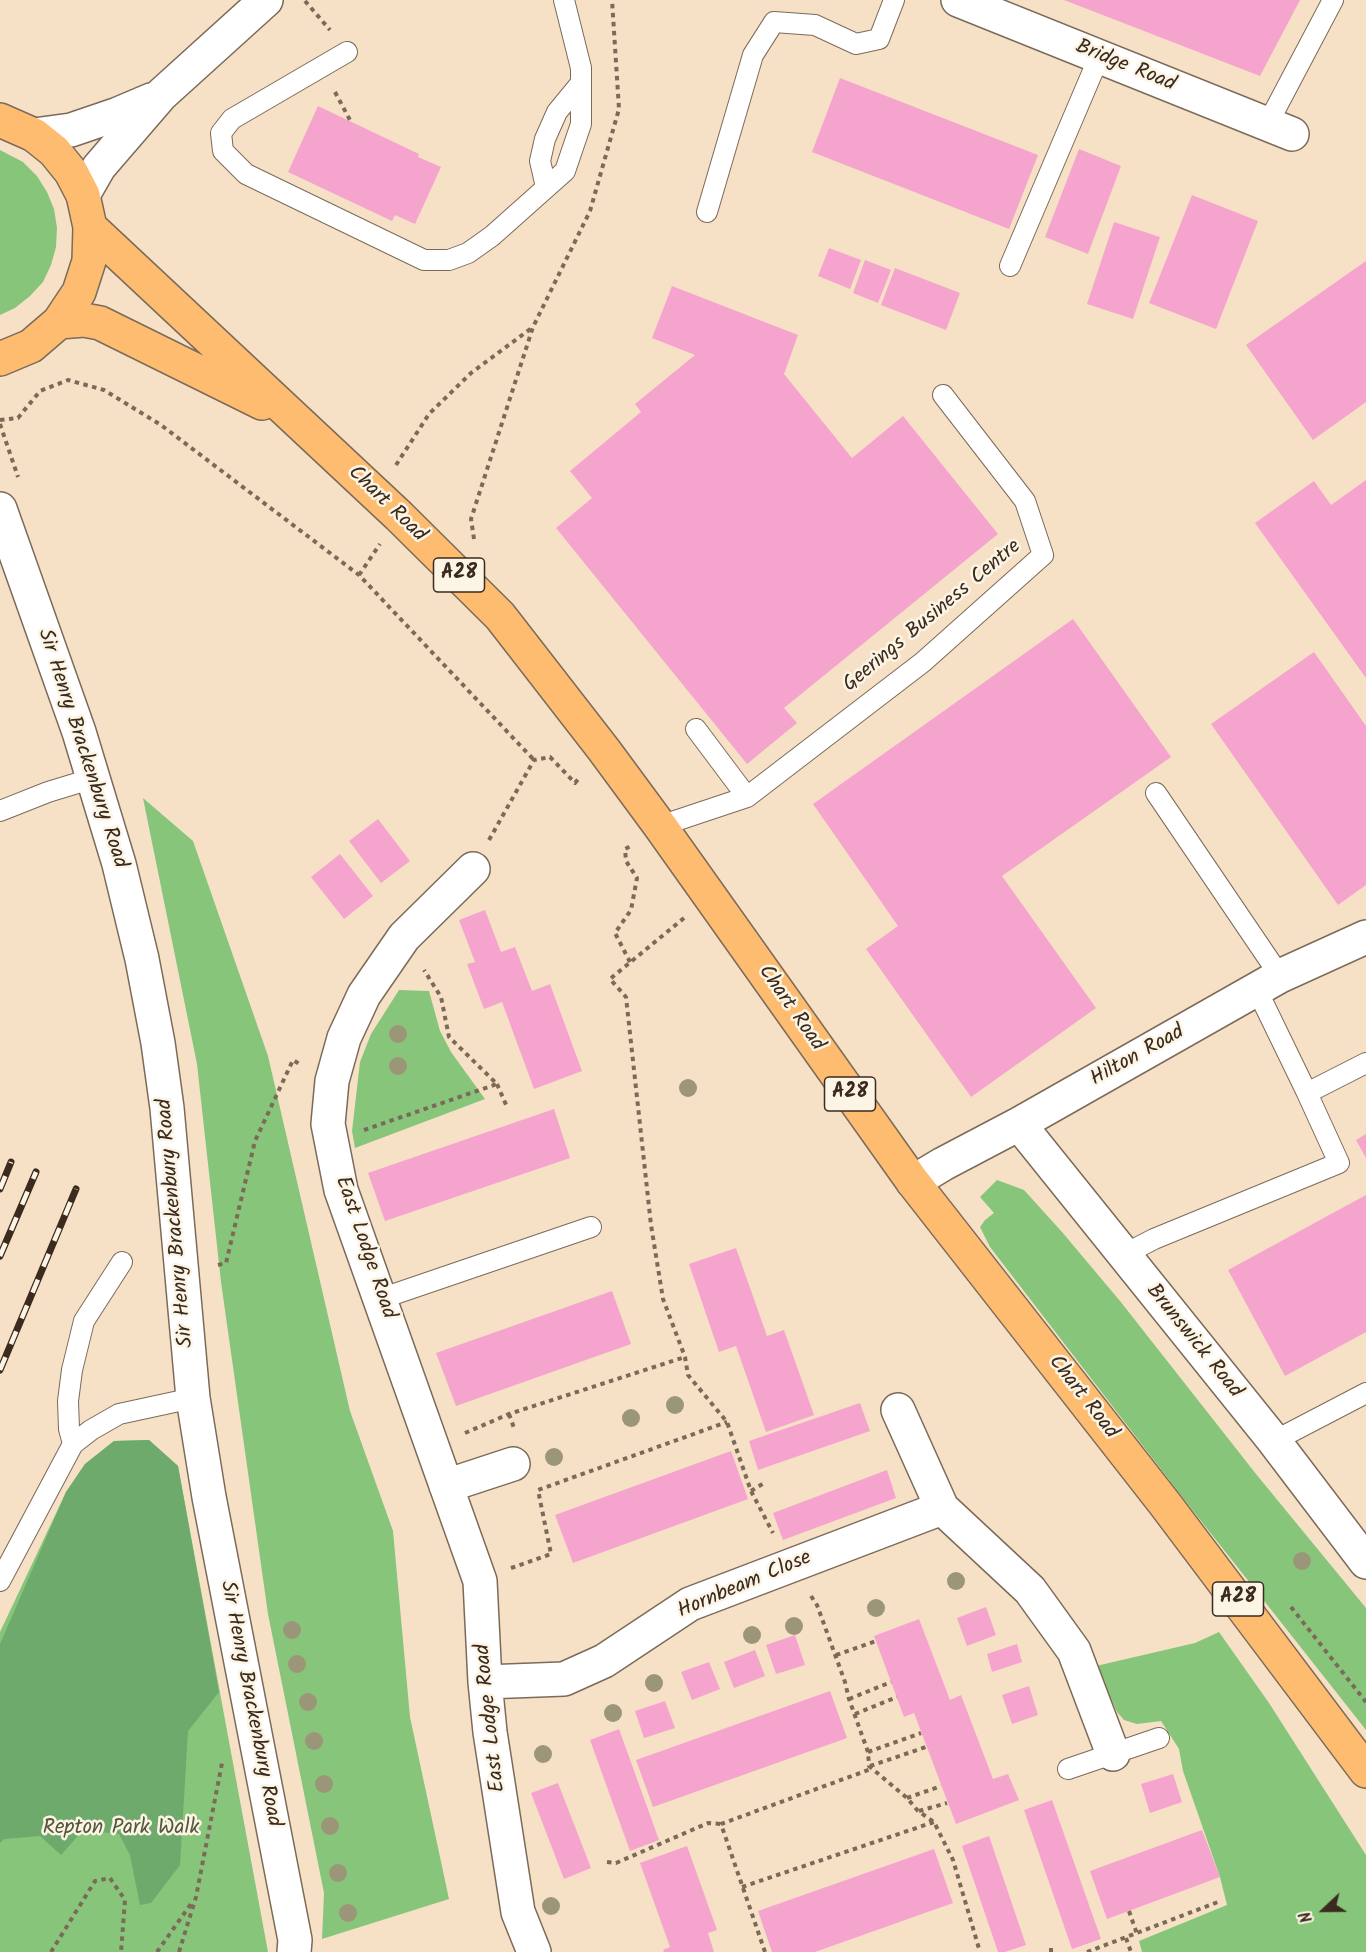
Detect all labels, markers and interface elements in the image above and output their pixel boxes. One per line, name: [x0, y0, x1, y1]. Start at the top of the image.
street label: Bridge Road: [1071, 36, 1179, 98]
street label: Chart Road: [342, 461, 430, 549]
street label: Geerings Business Centre: [839, 535, 1027, 699]
road number: A28: [434, 558, 484, 592]
street label: Sir Henry Brackenbury Road: [30, 626, 132, 872]
street label: Chart Road: [751, 961, 829, 1057]
street label: Hilton Road: [1087, 1021, 1189, 1093]
road number: A28: [824, 1077, 876, 1111]
street label: Sir Henry Brackenbury Road: [154, 1097, 200, 1349]
street label: East Lodge Road: [328, 1173, 400, 1323]
street label: Brunswick Road: [1139, 1280, 1247, 1404]
street label: Chart Road: [1042, 1351, 1122, 1445]
street label: Hornbeam Close: [674, 1546, 816, 1626]
street label: Sir Henry Brackenbury Road: [213, 1579, 285, 1829]
road number: A28: [1212, 1582, 1264, 1616]
street label: East Lodge Road: [472, 1643, 512, 1793]
park label: Repton Park Walk: [43, 1816, 199, 1842]
north arrow: [1294, 1880, 1354, 1940]
text: N: [1293, 1908, 1320, 1926]

